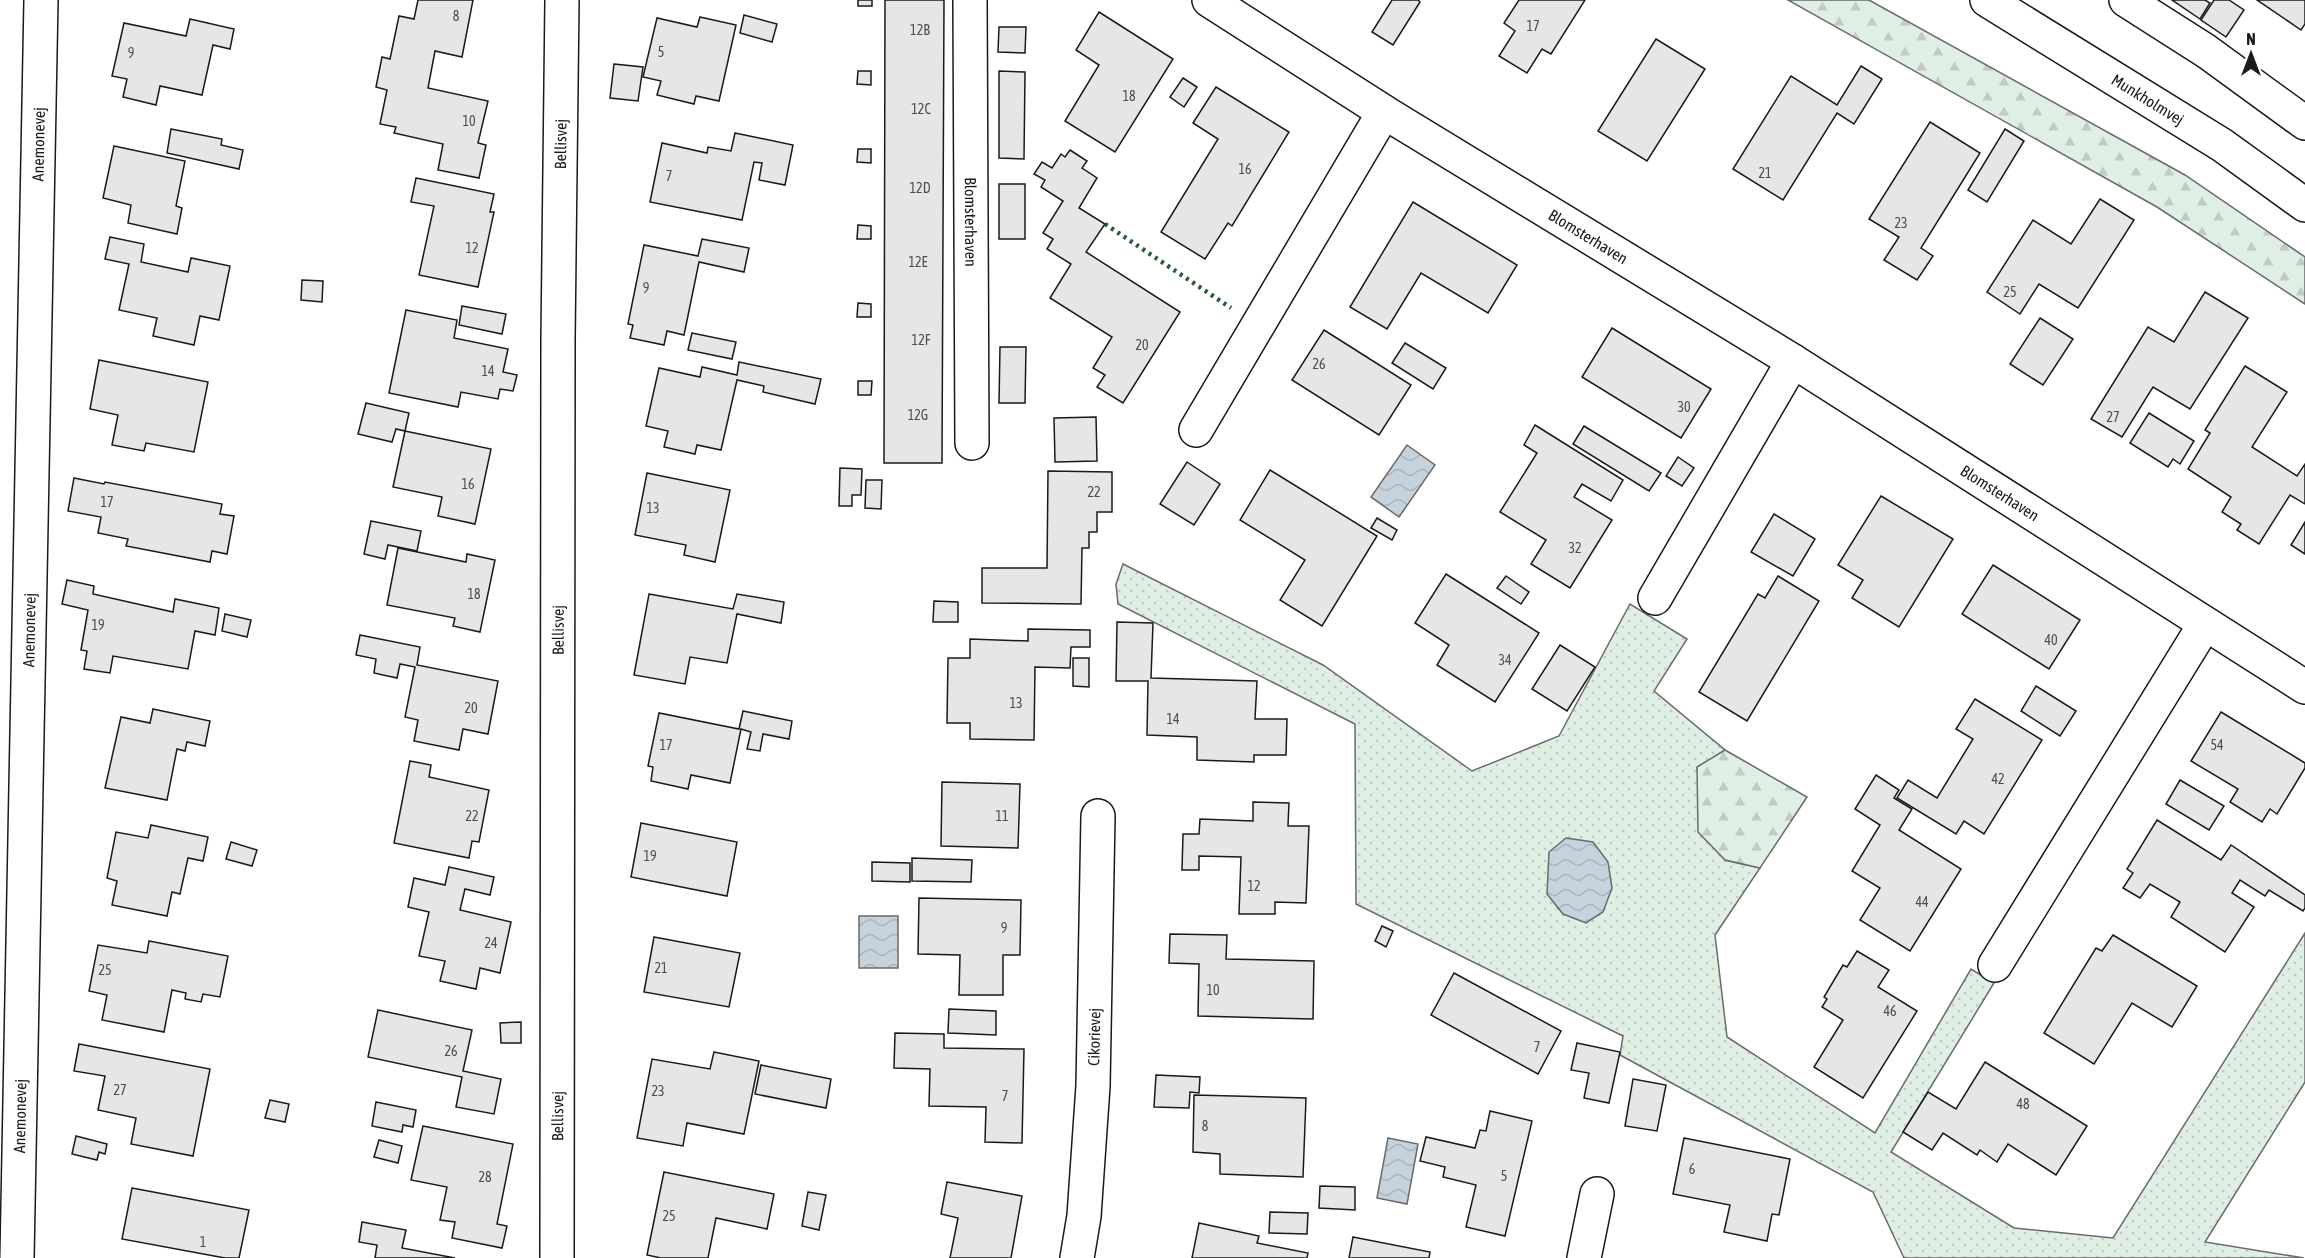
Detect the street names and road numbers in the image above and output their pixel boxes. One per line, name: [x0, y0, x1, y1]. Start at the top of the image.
street label: Munkholmvej: [2108, 70, 2187, 129]
street label: Anemonevej: [29, 107, 49, 181]
street label: Bellisvej: [551, 119, 571, 169]
street label: Blomsterhaven: [962, 177, 980, 267]
street label: Blomsterhaven: [1545, 205, 1631, 267]
street label: Blomsterhaven: [1957, 461, 2043, 524]
street label: Anemonevej: [19, 593, 40, 667]
street label: Bellisvej: [549, 605, 568, 655]
street label: Cikorievej: [1084, 1008, 1104, 1066]
street label: Anemonevej: [10, 1079, 30, 1153]
street label: Bellisvej: [548, 1091, 567, 1141]

